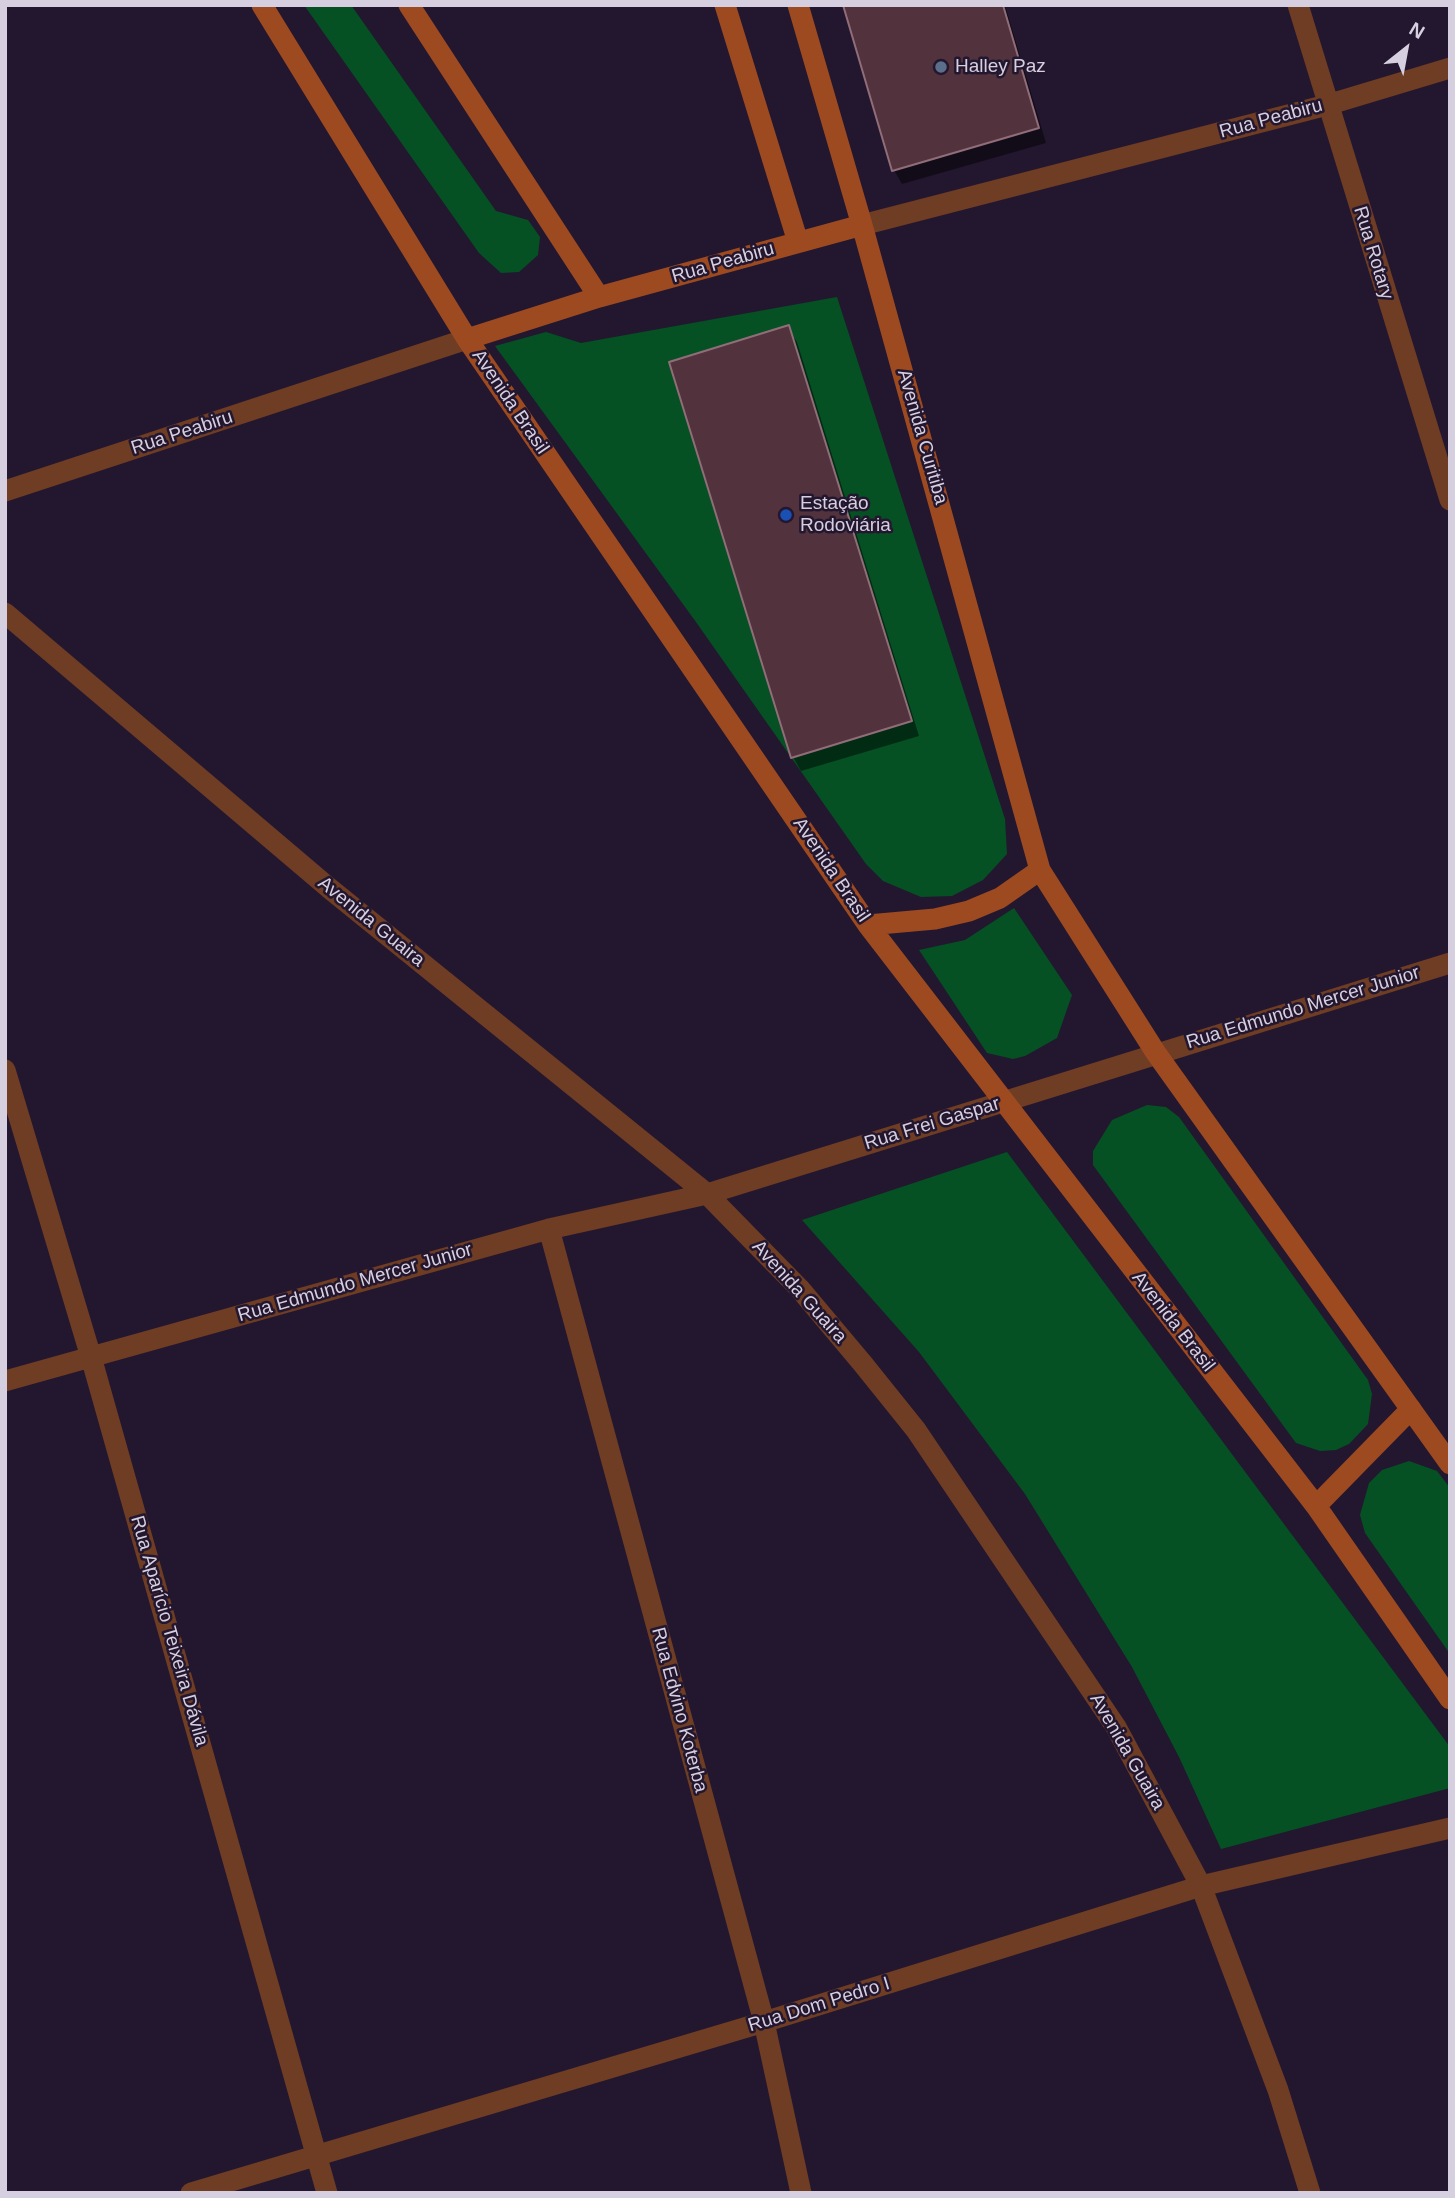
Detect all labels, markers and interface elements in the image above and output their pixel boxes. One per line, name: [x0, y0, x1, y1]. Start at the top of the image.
north arrow: [1371, 14, 1441, 84]
text: N: [1406, 18, 1428, 43]
place label: Halley Paz: [955, 56, 1046, 78]
marker: Halley Paz: [933, 59, 949, 75]
street label: Rua Peabiru: [1217, 94, 1325, 144]
street label: Rua Rotary: [1348, 204, 1398, 302]
street label: Rua Peabiru: [669, 237, 777, 289]
street label: Avenida Brasil: [467, 345, 553, 459]
street label: Avenida Curitiba: [892, 367, 952, 507]
street label: Rua Peabiru: [128, 406, 236, 460]
place label: Estação Rodoviária: [800, 493, 891, 537]
marker: Estação Rodoviária: [778, 507, 794, 523]
street label: Avenida Brasil: [788, 813, 874, 927]
street label: Avenida Guaira: [313, 872, 429, 972]
street label: Rua Edmundo Mercer Junior: [1184, 962, 1422, 1054]
street label: Rua Frei Gaspar: [862, 1093, 1002, 1155]
street label: Avenida Guaira: [747, 1236, 851, 1348]
street label: Rua Edmundo Mercer Junior: [235, 1239, 475, 1327]
street label: Avenida Brasil: [1127, 1267, 1219, 1377]
street label: Rua Aparício Teixeira Dávila: [125, 1513, 213, 1749]
street label: Rua Edvino Koterba: [646, 1625, 712, 1795]
street label: Avenida Guaira: [1084, 1690, 1170, 1814]
street label: Rua Dom Pedro I: [745, 1973, 893, 2037]

